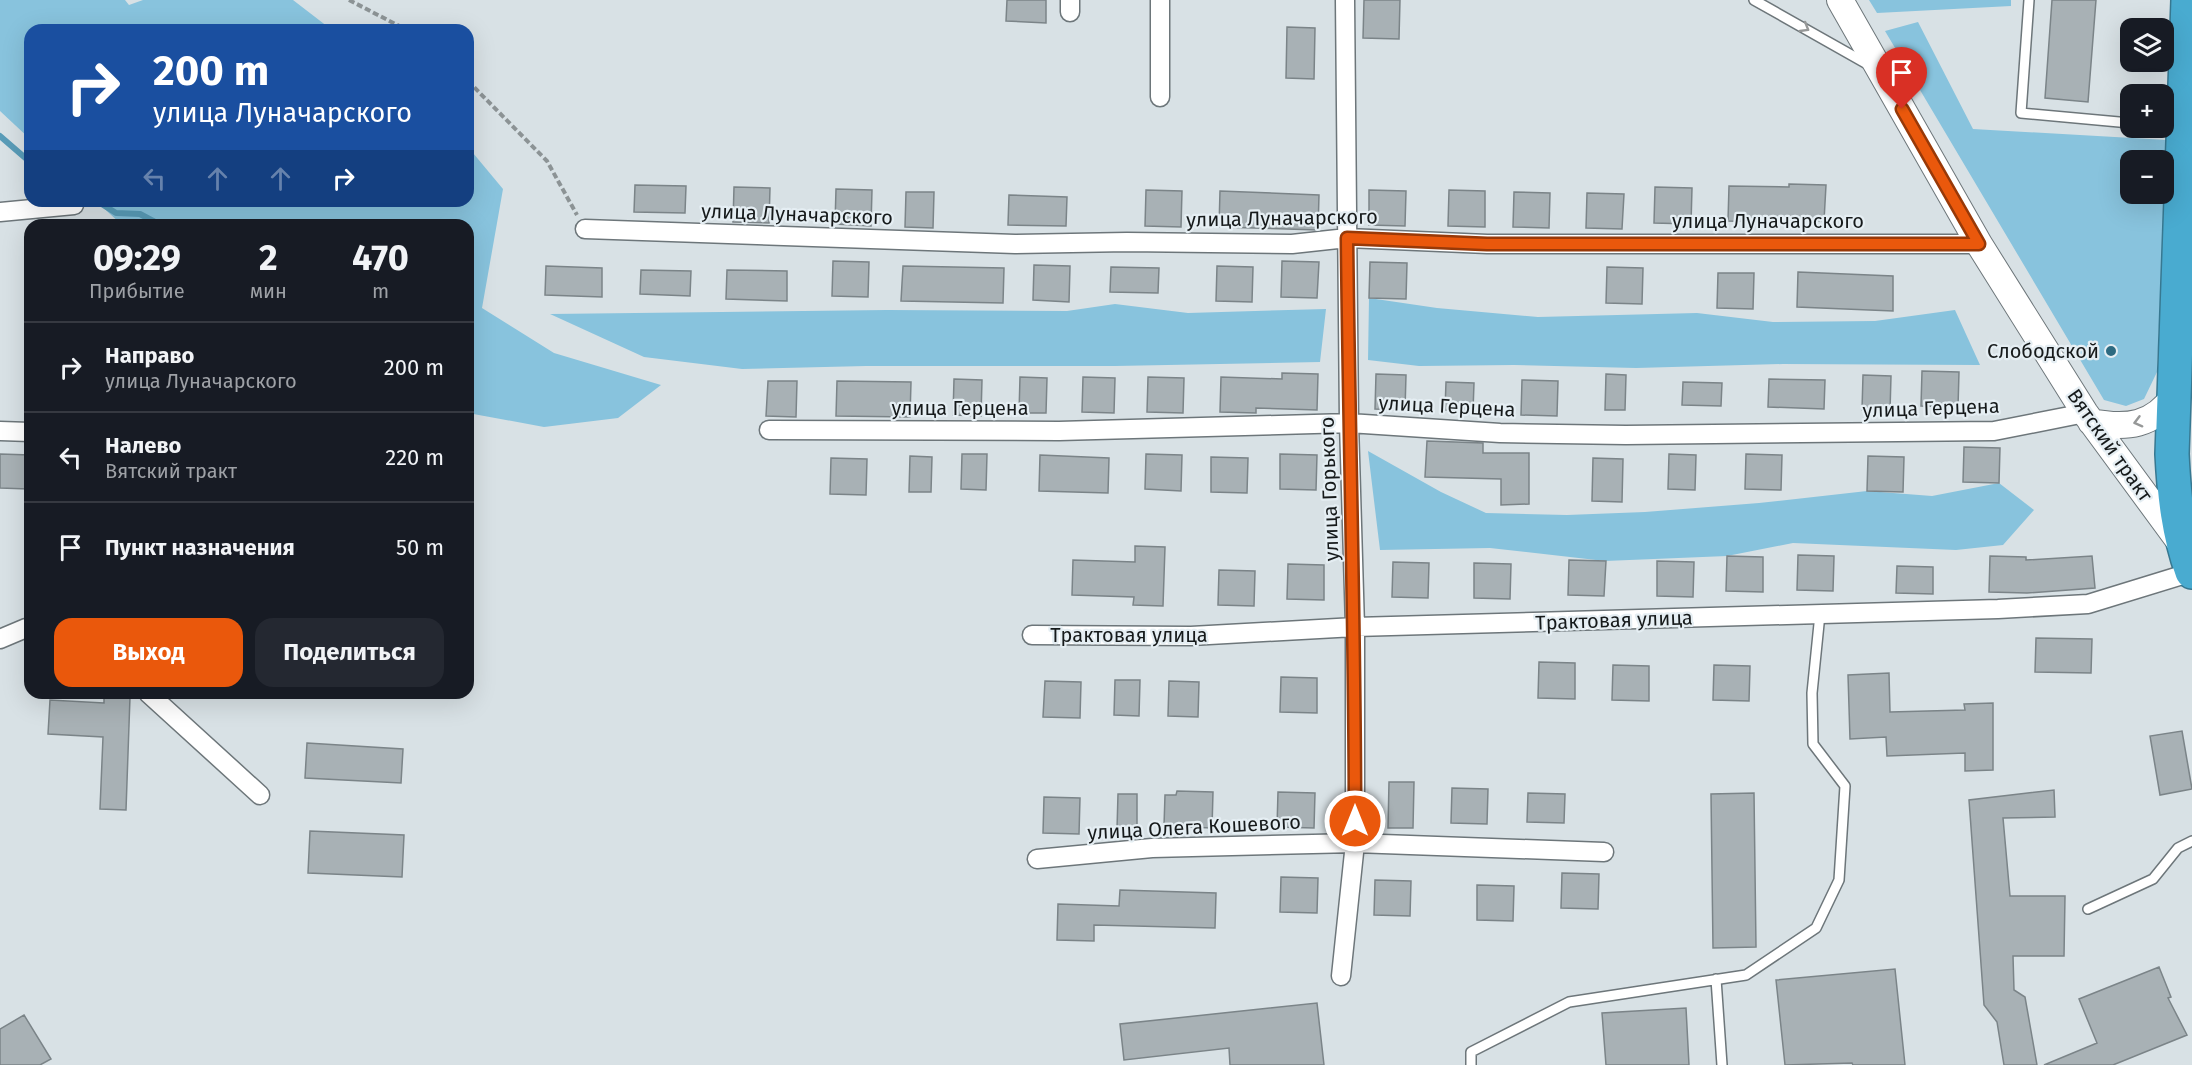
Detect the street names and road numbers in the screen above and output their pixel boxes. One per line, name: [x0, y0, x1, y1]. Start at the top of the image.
street label: улица Луначарского: [701, 199, 893, 229]
street label: улица Луначарского: [1186, 204, 1378, 232]
street label: улица Луначарского: [1672, 209, 1864, 233]
street label: Вятский тракт: [2062, 384, 2158, 507]
street label: улица Герцена: [1378, 390, 1516, 422]
street label: улица Герцена: [1862, 394, 2000, 422]
street label: улица Герцена: [891, 396, 1029, 420]
street label: улица Горького: [1314, 416, 1344, 562]
street label: Трактовая улица: [1535, 605, 1693, 635]
street label: Трактовая улица: [1050, 623, 1208, 647]
street label: улица Олега Кошевого: [1087, 809, 1301, 845]

